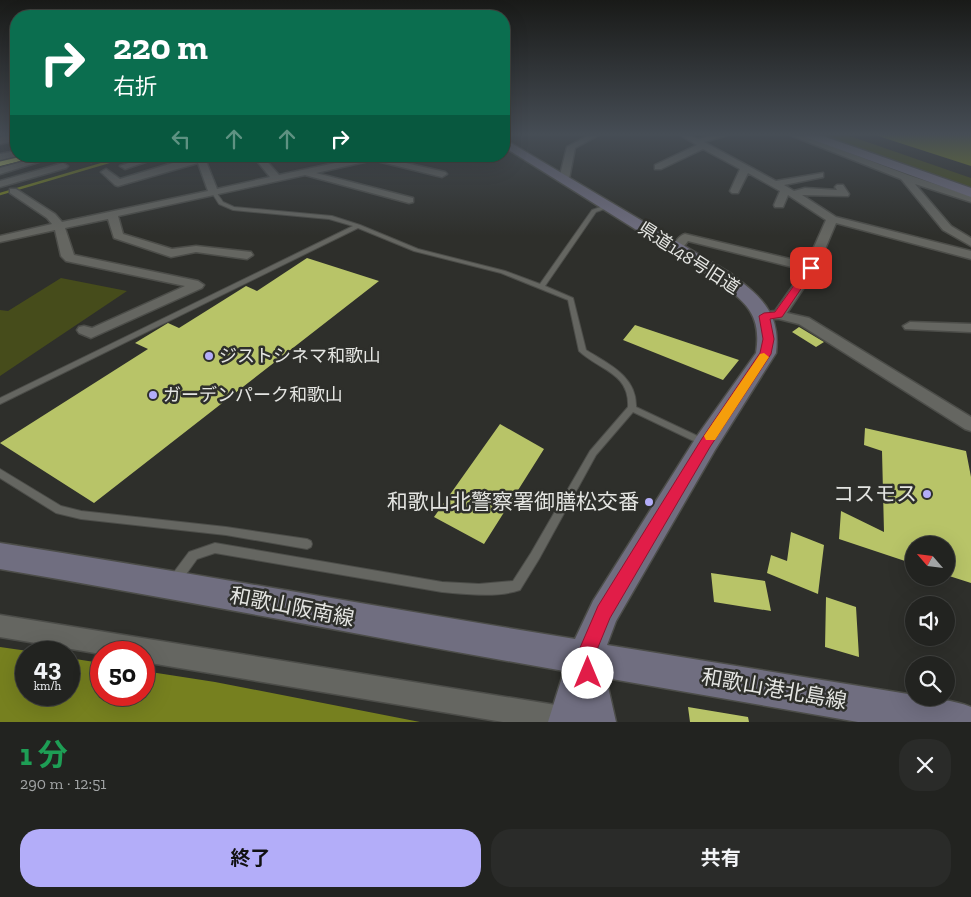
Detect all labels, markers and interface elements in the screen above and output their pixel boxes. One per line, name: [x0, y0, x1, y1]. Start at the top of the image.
text: 220 m: [113, 26, 208, 68]
icon: right: [30, 30, 95, 95]
text: 右折: [113, 73, 157, 100]
icon: left: [167, 125, 195, 153]
icon: ahead: [220, 125, 248, 153]
icon: ahead: [273, 125, 301, 153]
icon: right: [326, 125, 354, 153]
street label: 県道148号旧道: [634, 217, 744, 299]
pin: [790, 247, 832, 289]
icon: arrive: [797, 254, 825, 282]
place label: ジストシネマ和歌山: [219, 345, 381, 367]
marker: ジストシネマ和歌山: [203, 350, 215, 362]
place label: ガーデンパーク和歌山: [163, 384, 343, 406]
marker: ガーデンパーク和歌山: [147, 389, 159, 401]
place label: コスモス: [833, 481, 917, 506]
marker: コスモス: [921, 488, 933, 500]
place label: 和歌山北警察署御膳松交番: [387, 489, 639, 514]
marker: 和歌山北警察署御膳松交番: [643, 496, 655, 508]
north arrow: [905, 536, 955, 586]
map controls: [905, 536, 955, 706]
street label: 和歌山阪南線: [228, 582, 356, 631]
button: sound: [905, 596, 955, 646]
speed limit sign: 50: [90, 641, 155, 706]
position arrow: [561, 646, 613, 698]
text: 43: [34, 652, 61, 682]
button: search: [905, 656, 955, 706]
street label: 和歌山港北島線: [700, 663, 849, 714]
text: km/h: [34, 679, 61, 693]
text: 1 分: [20, 737, 68, 773]
button: close: [899, 739, 951, 791]
text: 290 m · 12:51: [20, 774, 107, 793]
button: 終了: [20, 829, 481, 887]
button: 共有: [491, 829, 951, 887]

